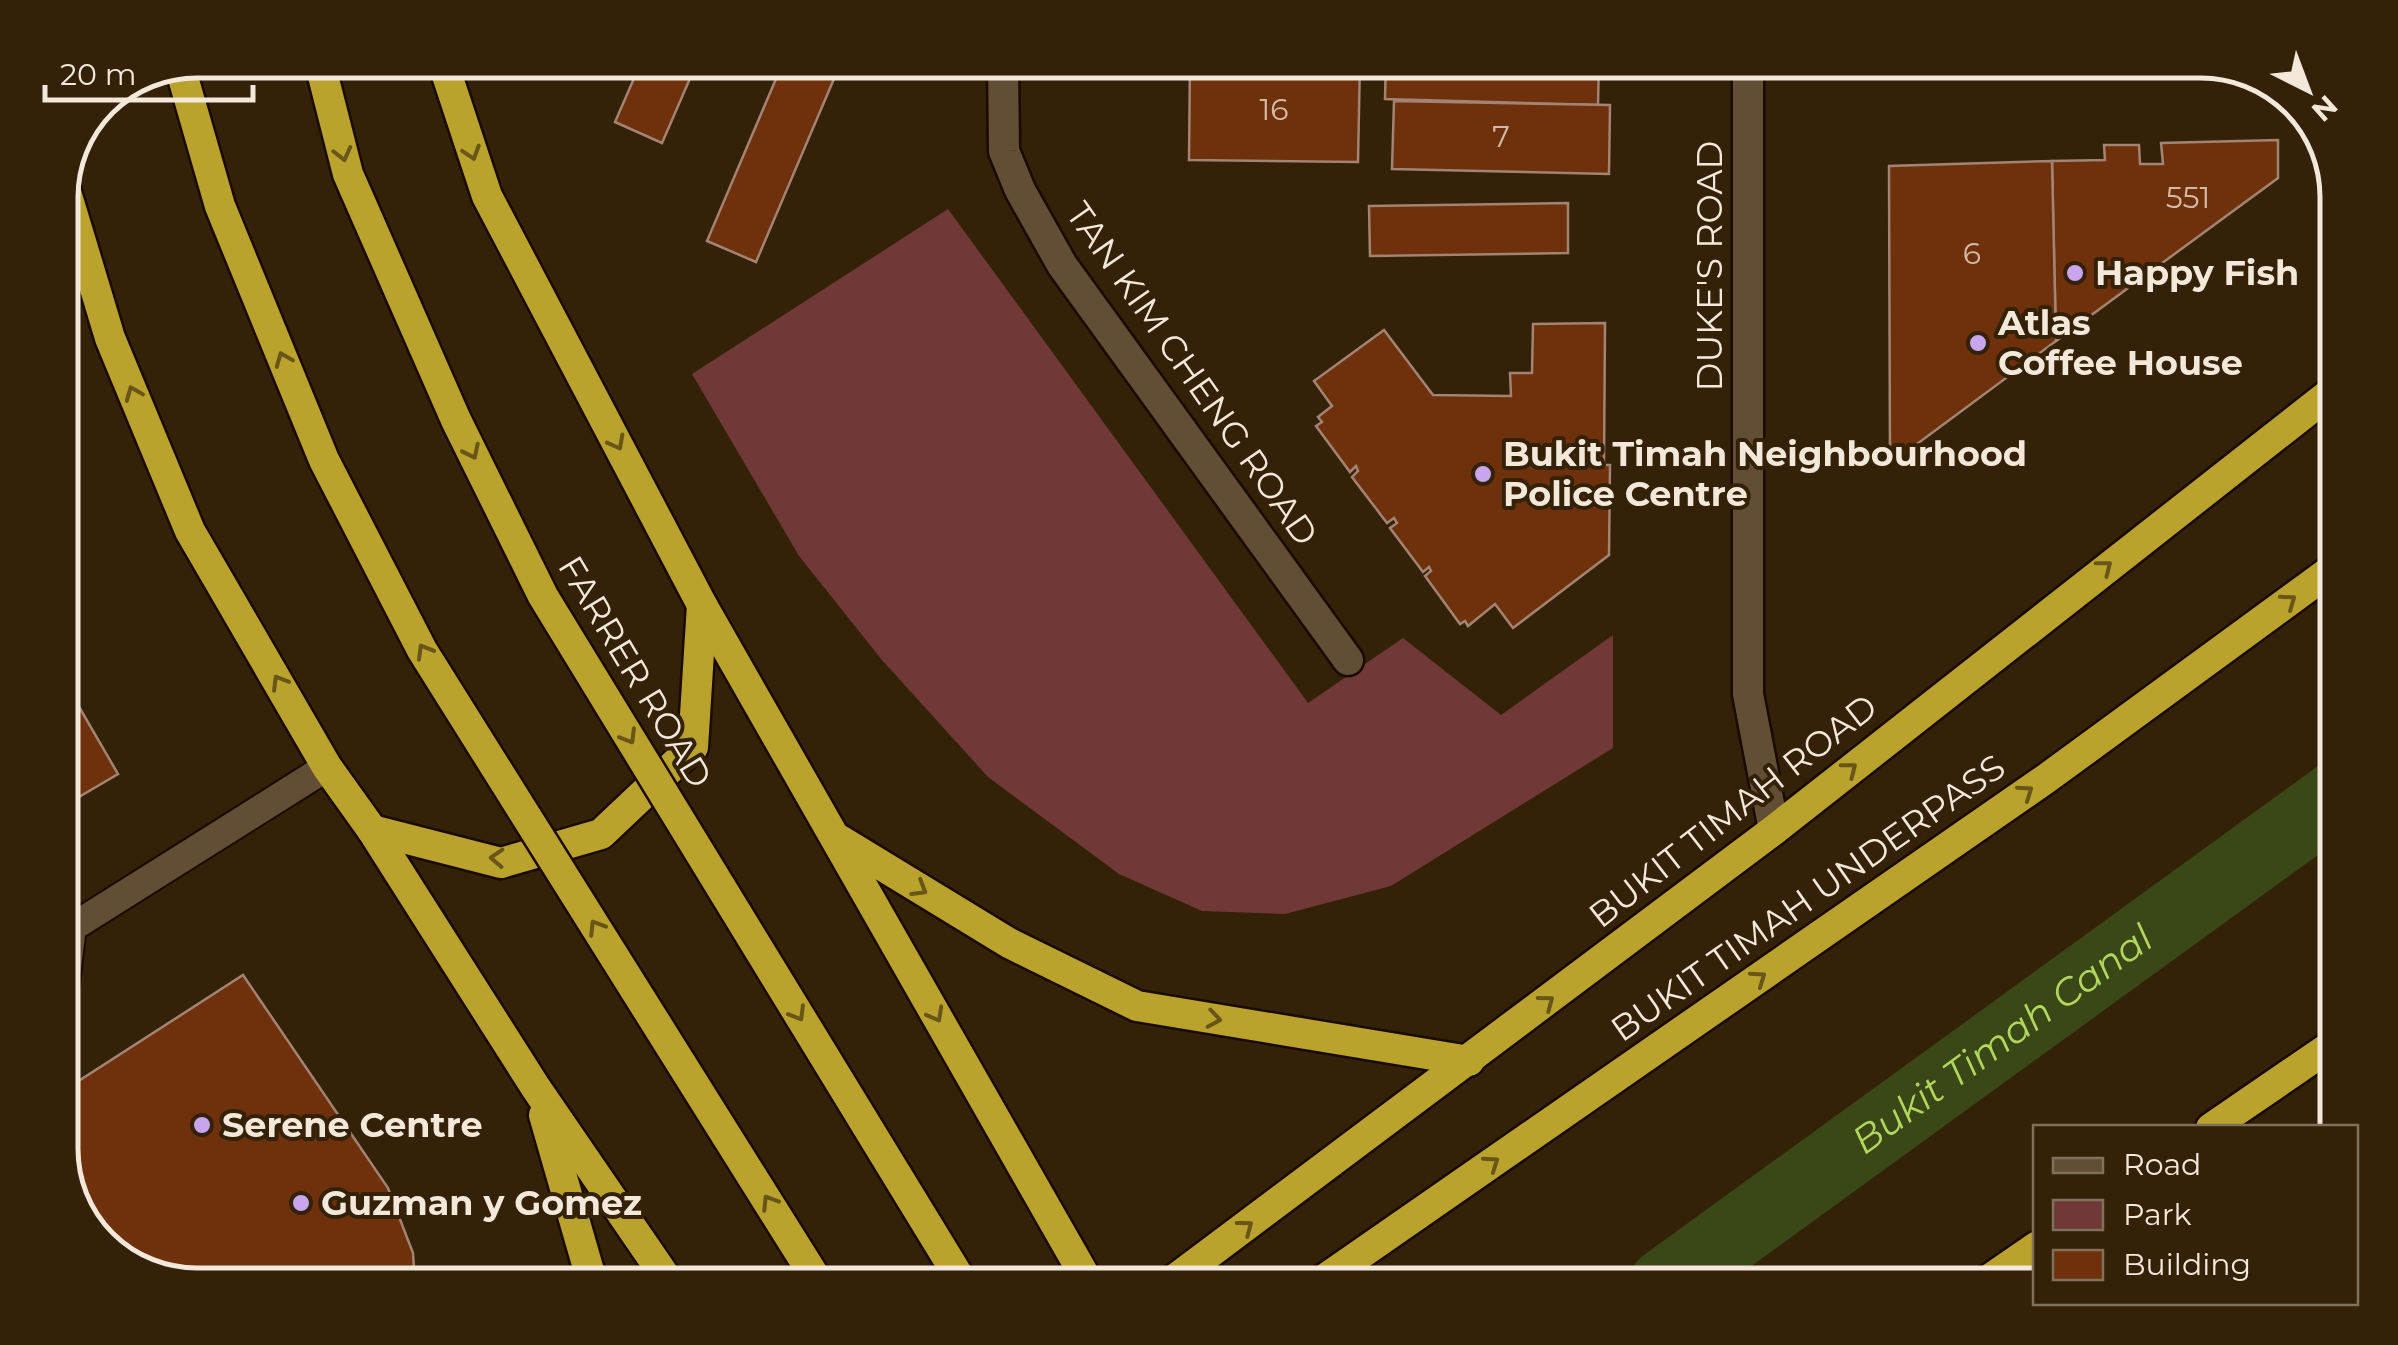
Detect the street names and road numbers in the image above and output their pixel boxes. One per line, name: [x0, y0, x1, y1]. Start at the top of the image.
street label: DUKE'S ROAD: [1688, 140, 1731, 392]
street label: TAN KIM CHENG ROAD: [1057, 194, 1327, 554]
street label: FARRER ROAD: [549, 548, 722, 796]
street label: BUKIT TIMAH ROAD: [1580, 685, 1885, 937]
street label: BUKIT TIMAH UNDERPASS: [1602, 745, 2013, 1050]

